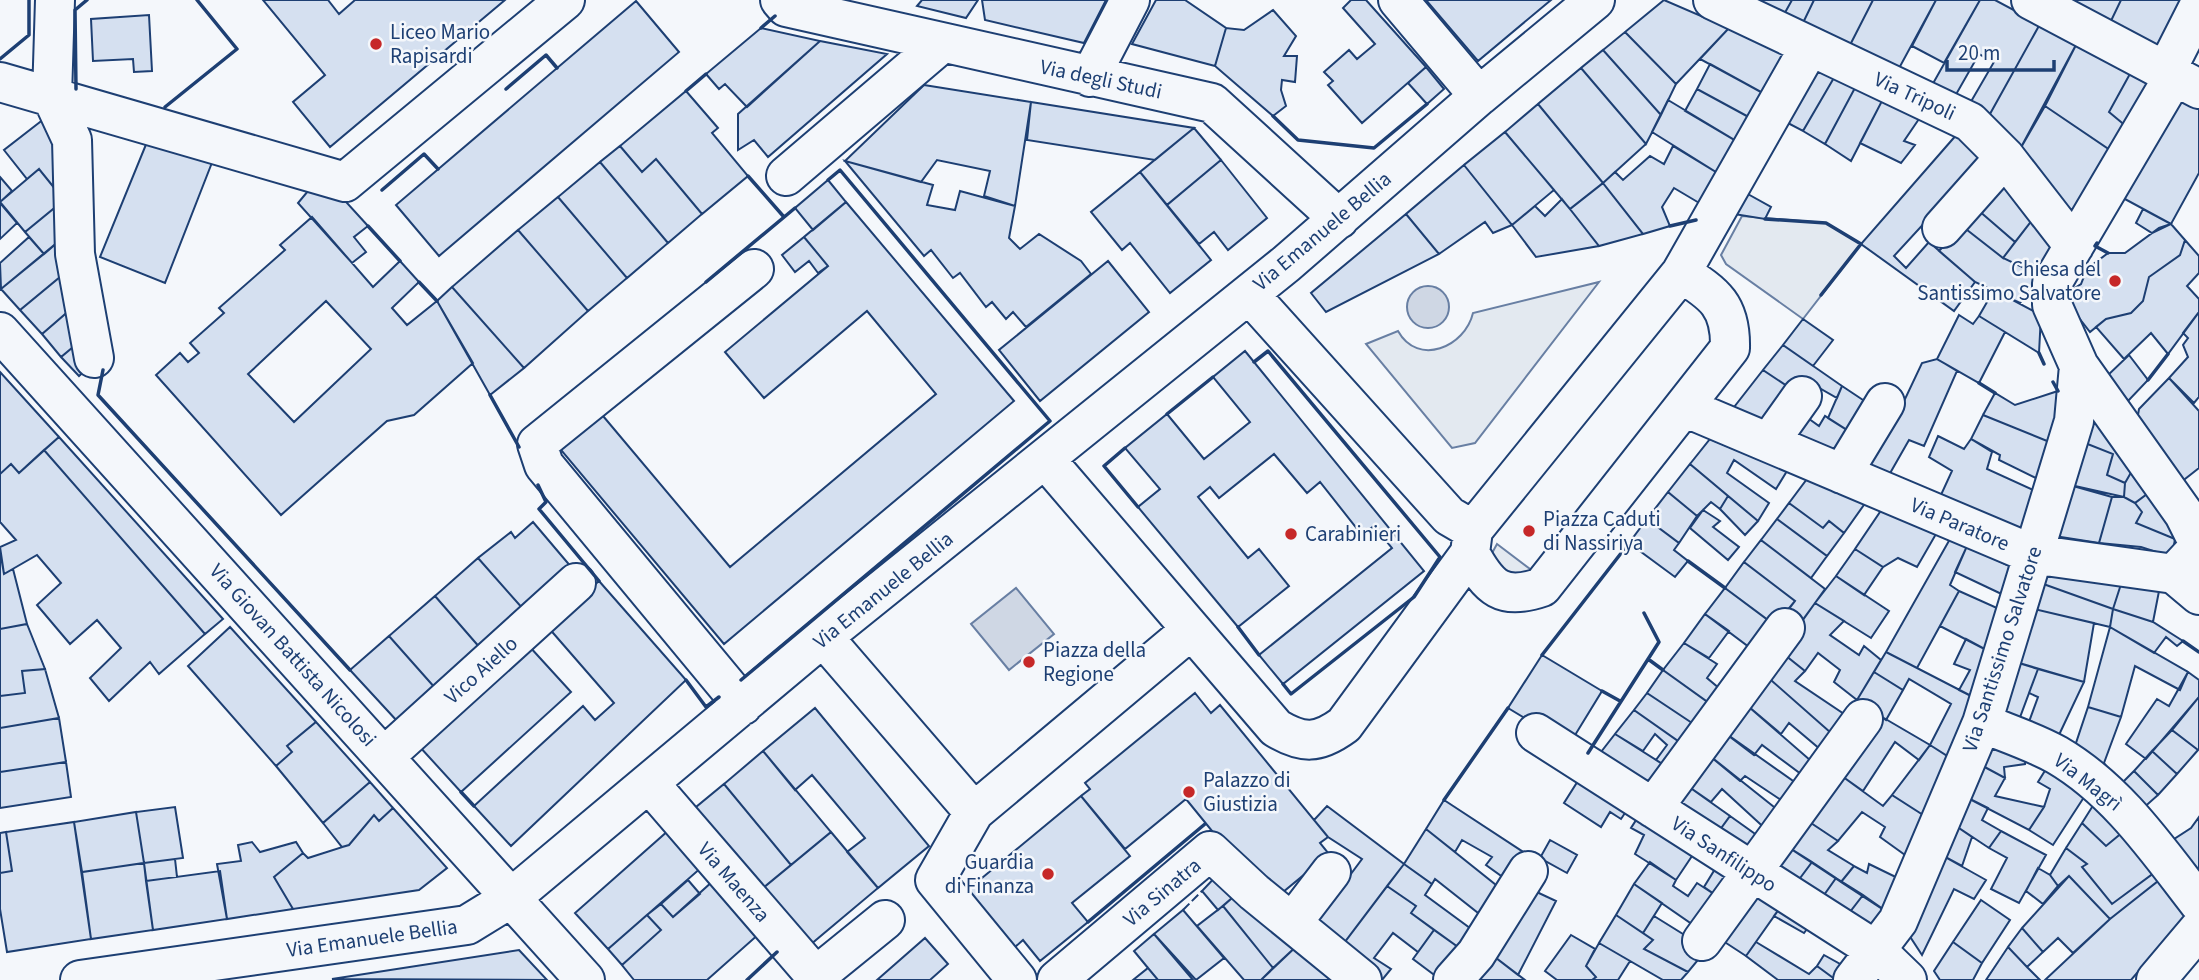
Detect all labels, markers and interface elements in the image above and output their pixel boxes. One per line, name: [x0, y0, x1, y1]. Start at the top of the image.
place label: Liceo Mario Rapisardi: [390, 17, 490, 71]
scale bar: [1947, 28, 2054, 72]
marker: Liceo Mario Rapisardi: [368, 36, 384, 52]
text: 20 m: [1958, 38, 2000, 68]
street label: Via degli Studi: [1037, 51, 1165, 107]
street label: Via Tripoli: [1869, 64, 1961, 128]
street label: Via Emanuele Bellia: [1246, 164, 1398, 298]
place label: Chiesa del Santissimo Salvatore: [1917, 254, 2101, 308]
marker: Chiesa del Santissimo Salvatore: [2107, 273, 2123, 289]
street label: Via Paratore: [1906, 490, 2014, 558]
place label: Piazza Caduti di Nassiriya: [1543, 504, 1661, 558]
place label: Carabinieri: [1305, 519, 1401, 549]
marker: Piazza Caduti di Nassiriya: [1521, 523, 1537, 539]
street label: Via Emanuele Bellia: [807, 524, 959, 656]
marker: Carabinieri: [1283, 526, 1299, 542]
street label: Via Santissimo Salvatore: [1955, 542, 2049, 756]
street label: Via Giovan Battista Nicolosi: [202, 557, 384, 753]
street label: Vico Aiello: [438, 629, 524, 711]
place label: Piazza della Regione: [1043, 635, 1146, 689]
marker: Piazza della Regione: [1021, 654, 1037, 670]
street label: Via Magrì: [2047, 746, 2129, 818]
place label: Palazzo di Giustizia: [1203, 765, 1291, 819]
marker: Palazzo di Giustizia: [1181, 784, 1197, 800]
street label: Via Sanfilippo: [1665, 809, 1783, 899]
street label: Via Maenza: [691, 835, 777, 929]
place label: Guardia di Finanza: [945, 847, 1034, 901]
street label: Via Sinatra: [1117, 850, 1207, 934]
marker: Guardia di Finanza: [1040, 866, 1056, 882]
street label: Via Emanuele Bellia: [285, 911, 459, 965]

